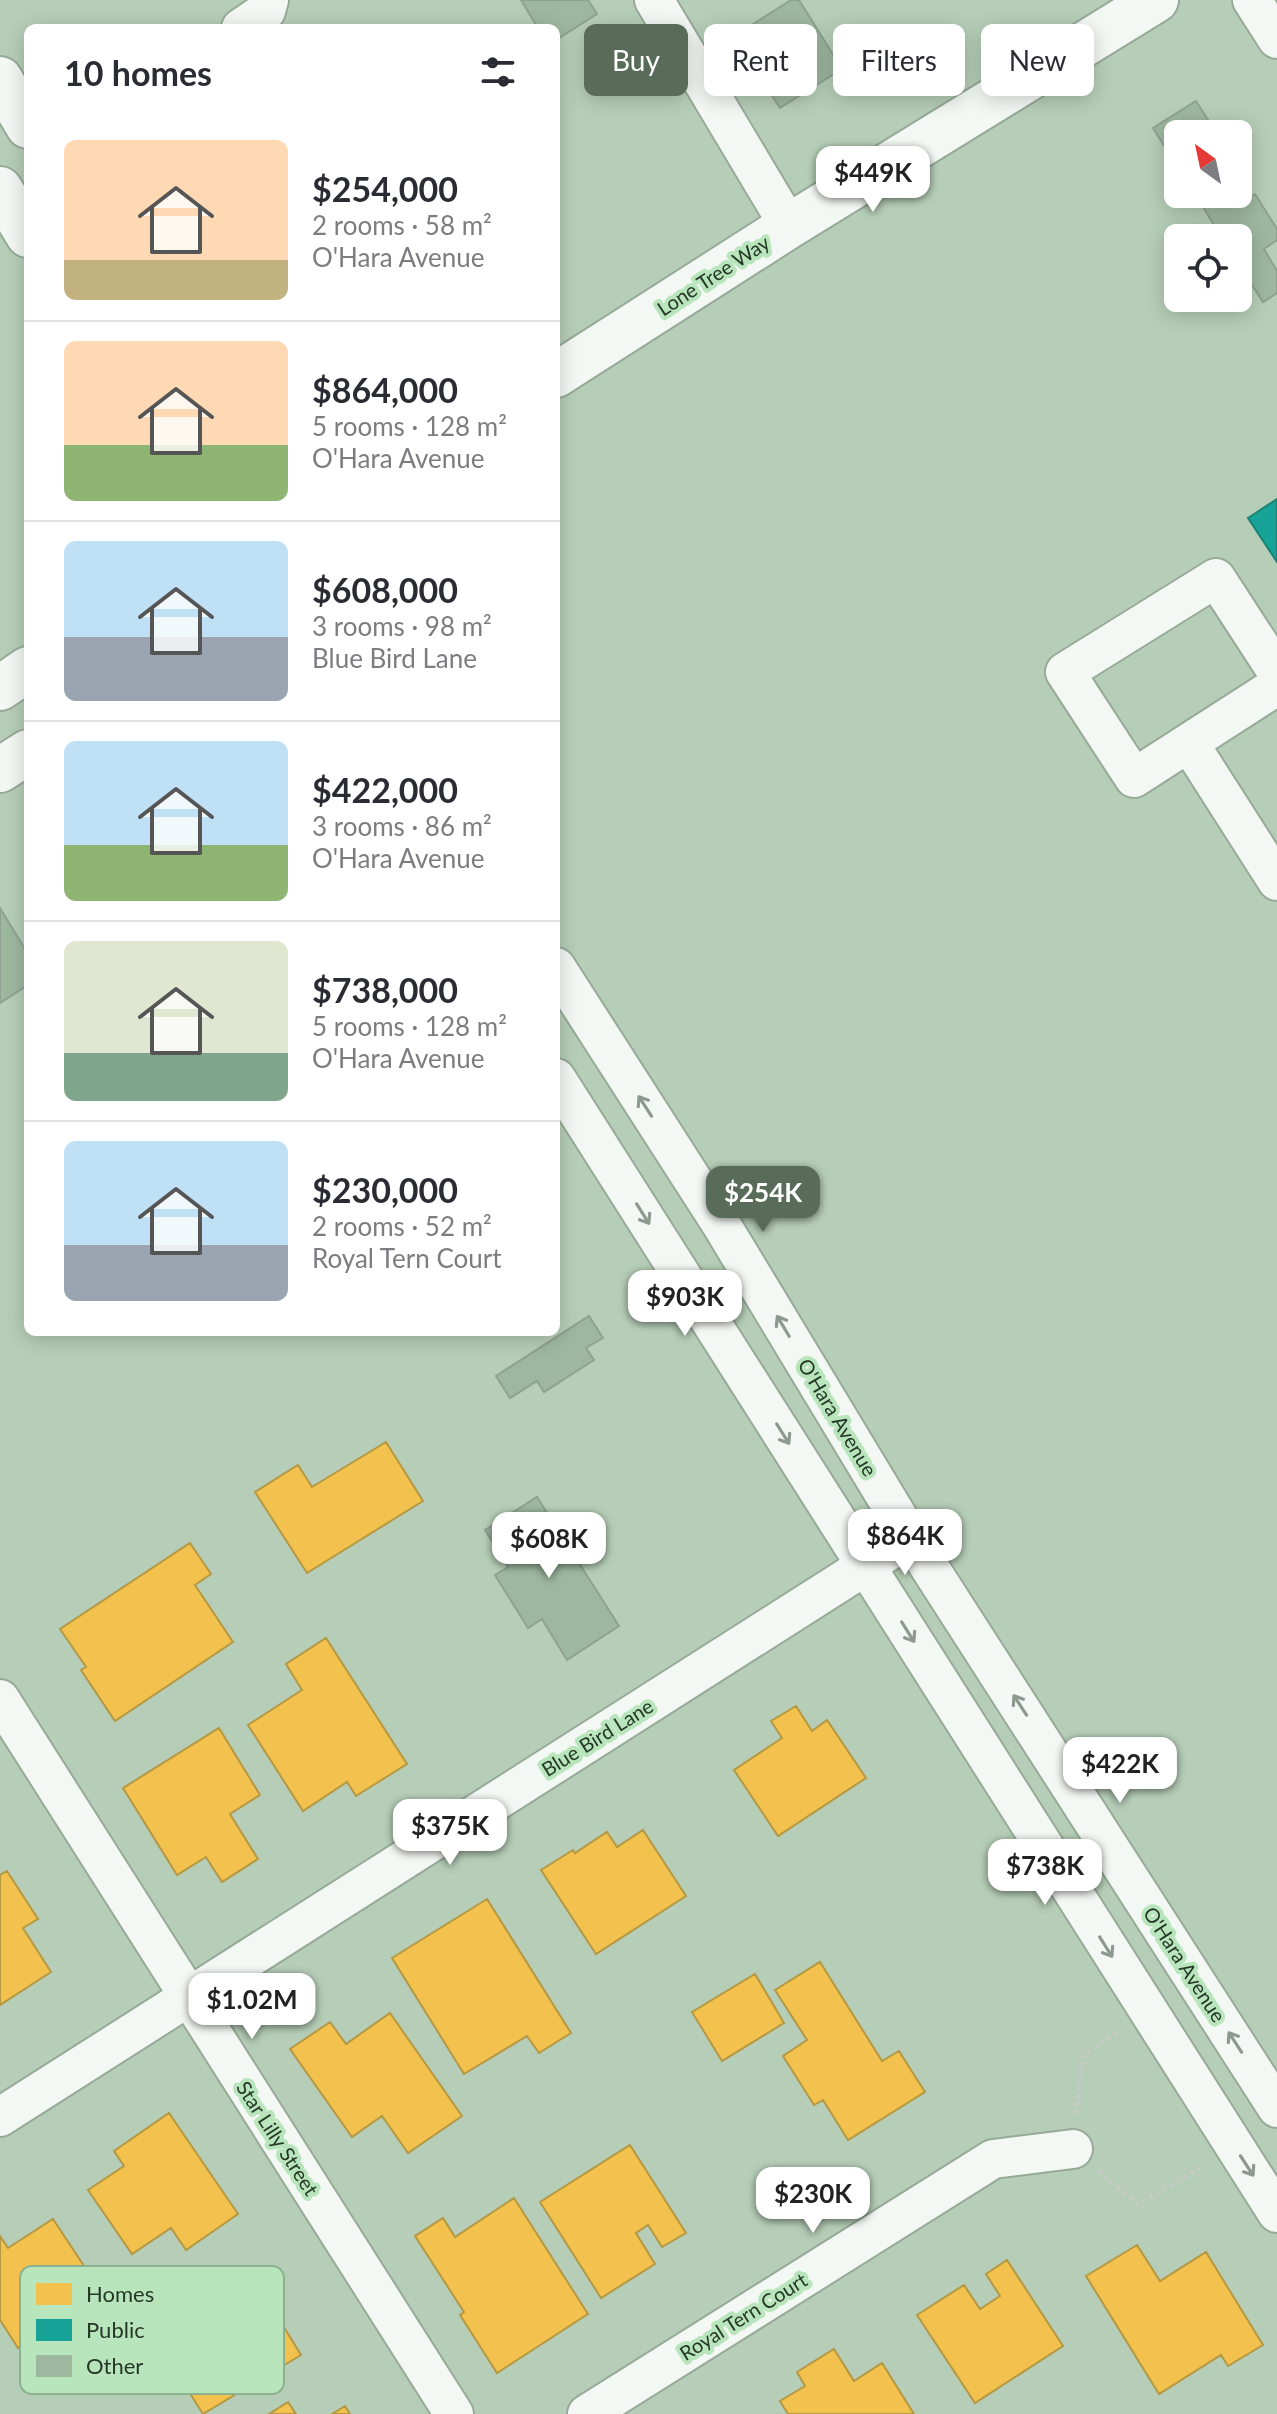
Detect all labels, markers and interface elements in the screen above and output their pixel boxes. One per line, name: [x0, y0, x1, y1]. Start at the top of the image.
chip: Buy: [584, 24, 688, 96]
chip: Rent: [704, 24, 817, 96]
chip: Filters: [833, 24, 965, 96]
chip: New: [981, 24, 1094, 96]
icon: filters: [476, 50, 520, 94]
text: 10 homes: [64, 52, 212, 93]
north arrow: [1164, 120, 1252, 208]
map controls: [1164, 120, 1252, 312]
pin: $449K: [817, 146, 929, 214]
text: $449K: [834, 156, 912, 188]
text: $254,000: [312, 168, 458, 209]
icon: home: [128, 172, 224, 268]
text: 2 rooms · 58 m²: [312, 209, 492, 241]
button: locate: [1164, 224, 1252, 312]
street label: Lone Tree Way: [652, 229, 774, 320]
text: O'Hara Avenue: [312, 241, 485, 273]
text: $864,000: [312, 369, 458, 410]
icon: home: [128, 373, 224, 469]
text: 5 rooms · 128 m²: [312, 410, 507, 442]
text: O'Hara Avenue: [312, 442, 485, 474]
text: $608,000: [312, 569, 458, 610]
icon: home: [128, 573, 224, 669]
text: 3 rooms · 98 m²: [312, 610, 492, 642]
text: Blue Bird Lane: [312, 642, 477, 674]
text: $422,000: [312, 769, 458, 810]
icon: home: [128, 773, 224, 869]
text: 3 rooms · 86 m²: [312, 810, 492, 842]
text: O'Hara Avenue: [312, 842, 485, 874]
text: $738,000: [312, 969, 458, 1010]
icon: home: [128, 973, 224, 1069]
text: 5 rooms · 128 m²: [312, 1010, 507, 1042]
text: O'Hara Avenue: [312, 1042, 485, 1074]
one-way arrow: [637, 1095, 653, 1118]
pin: $254K: [707, 1166, 819, 1234]
text: $230,000: [312, 1169, 458, 1210]
icon: home: [128, 1173, 224, 1269]
text: $254K: [724, 1176, 802, 1208]
one-way arrow: [635, 1202, 651, 1225]
text: 2 rooms · 52 m²: [312, 1210, 492, 1242]
text: Royal Tern Court: [312, 1242, 502, 1274]
pin: $903K: [629, 1270, 741, 1338]
text: $903K: [646, 1280, 724, 1312]
one-way arrow: [775, 1315, 791, 1338]
street label: O'Hara Avenue: [794, 1354, 882, 1480]
one-way arrow: [774, 1422, 791, 1444]
pin: $864K: [849, 1509, 961, 1577]
pin: $608K: [493, 1512, 605, 1580]
text: $864K: [866, 1519, 944, 1551]
text: $608K: [510, 1522, 588, 1554]
one-way arrow: [901, 1620, 917, 1643]
street label: Blue Bird Lane: [537, 1693, 657, 1781]
one-way arrow: [1011, 1695, 1028, 1717]
pin: $422K: [1064, 1737, 1176, 1805]
text: $422K: [1081, 1747, 1159, 1779]
pin: $375K: [394, 1799, 506, 1867]
text: $375K: [411, 1809, 489, 1841]
pin: $738K: [989, 1839, 1101, 1907]
text: $738K: [1006, 1849, 1084, 1881]
street label: O'Hara Avenue: [1139, 1902, 1231, 2026]
one-way arrow: [1099, 1935, 1115, 1958]
pin: $1.02M: [187, 1973, 317, 2041]
text: $1.02M: [206, 1983, 298, 2015]
one-way arrow: [1227, 2031, 1243, 2054]
street label: Star Lilly Street: [232, 2076, 324, 2200]
one-way arrow: [1238, 2154, 1255, 2176]
pin: $230K: [757, 2167, 869, 2235]
text: $230K: [774, 2177, 852, 2209]
legend: [20, 2266, 284, 2394]
street label: Royal Tern Court: [675, 2267, 811, 2365]
text: Homes: [86, 2280, 154, 2307]
text: Public: [86, 2316, 145, 2343]
text: Other: [86, 2352, 143, 2379]

